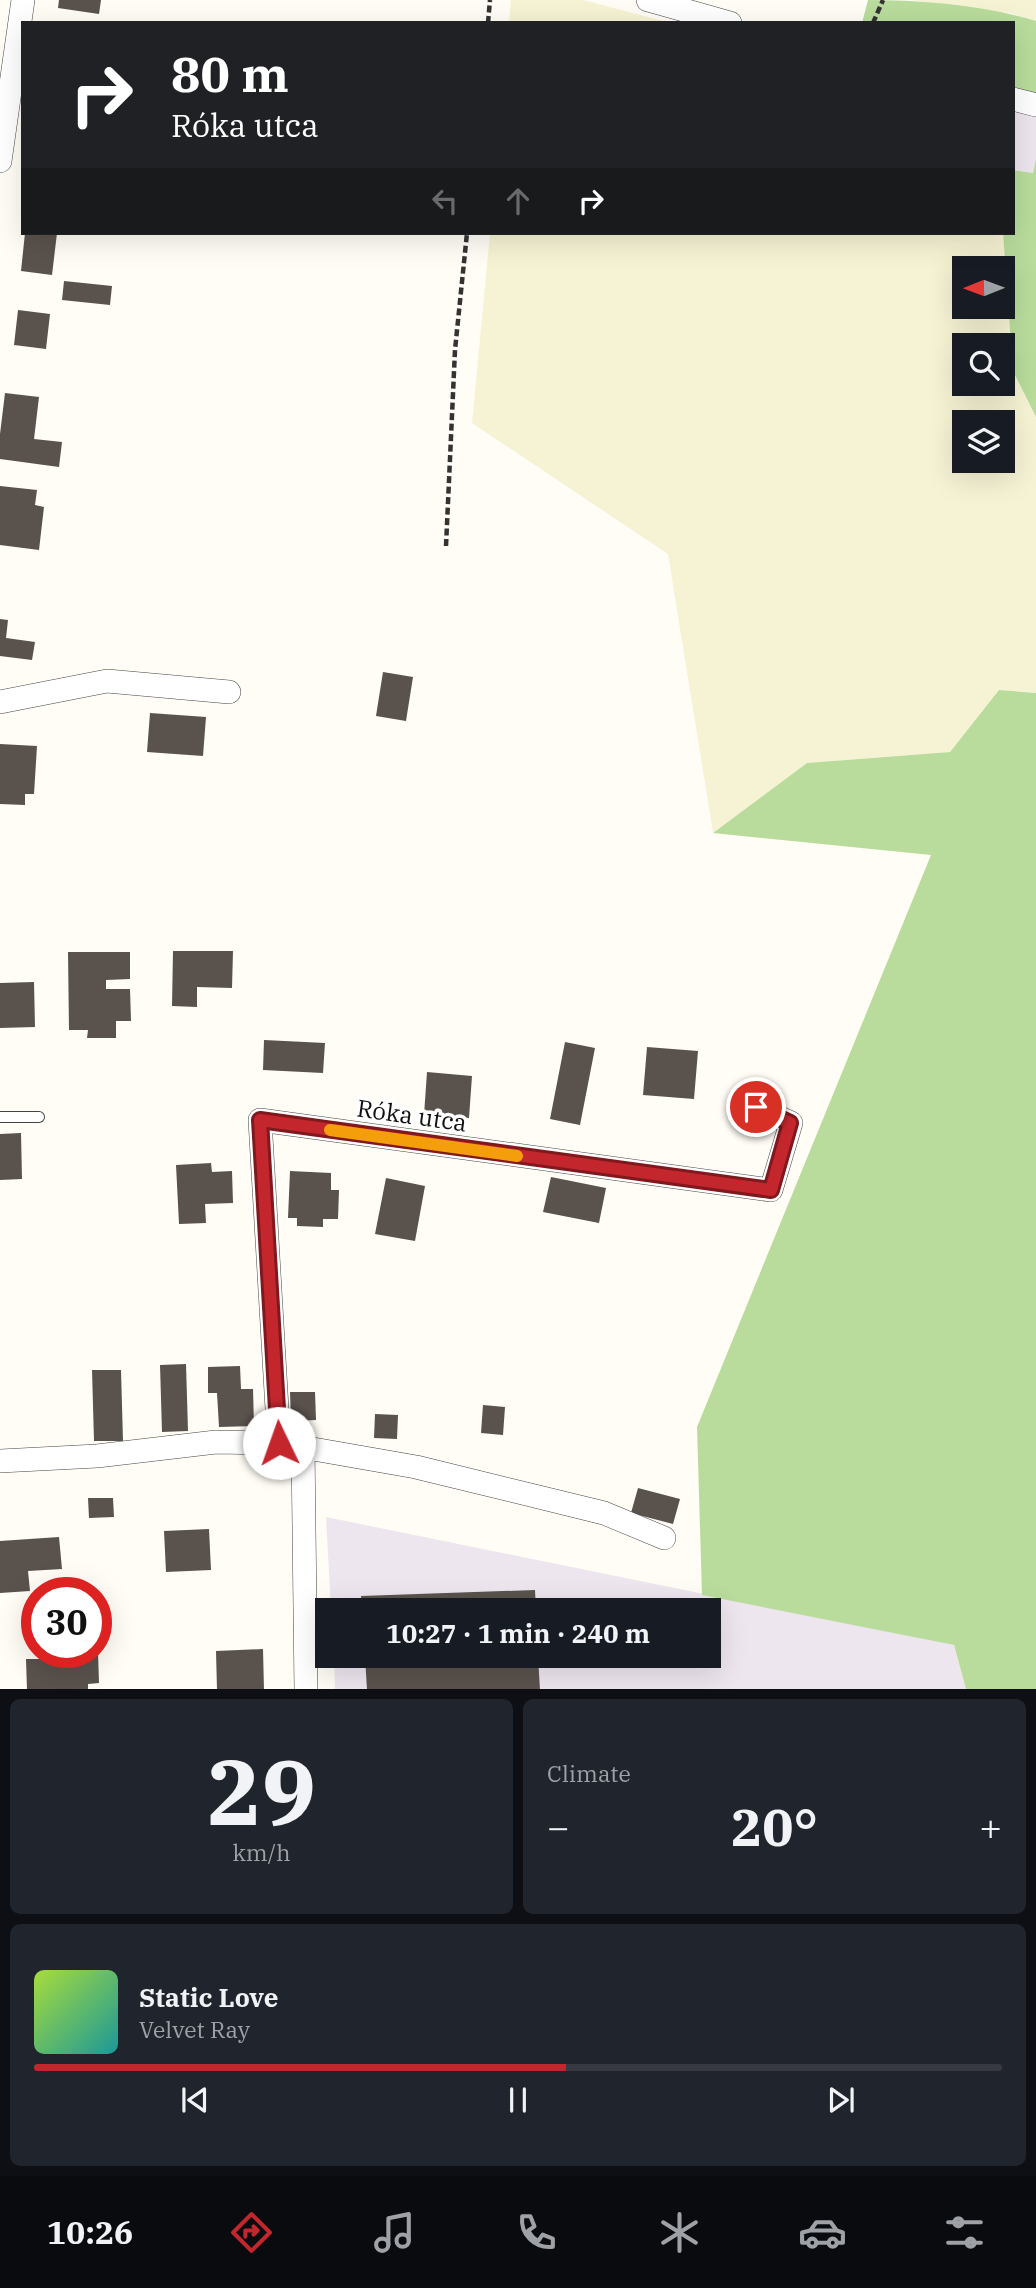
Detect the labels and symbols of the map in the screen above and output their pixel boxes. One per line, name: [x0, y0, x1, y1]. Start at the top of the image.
north arrow: [952, 256, 1015, 318]
pin: [726, 1077, 786, 1137]
street label: Róka utca: [355, 1091, 469, 1139]
position arrow: [242, 1406, 316, 1480]
speed limit sign: 30: [21, 1577, 112, 1668]

